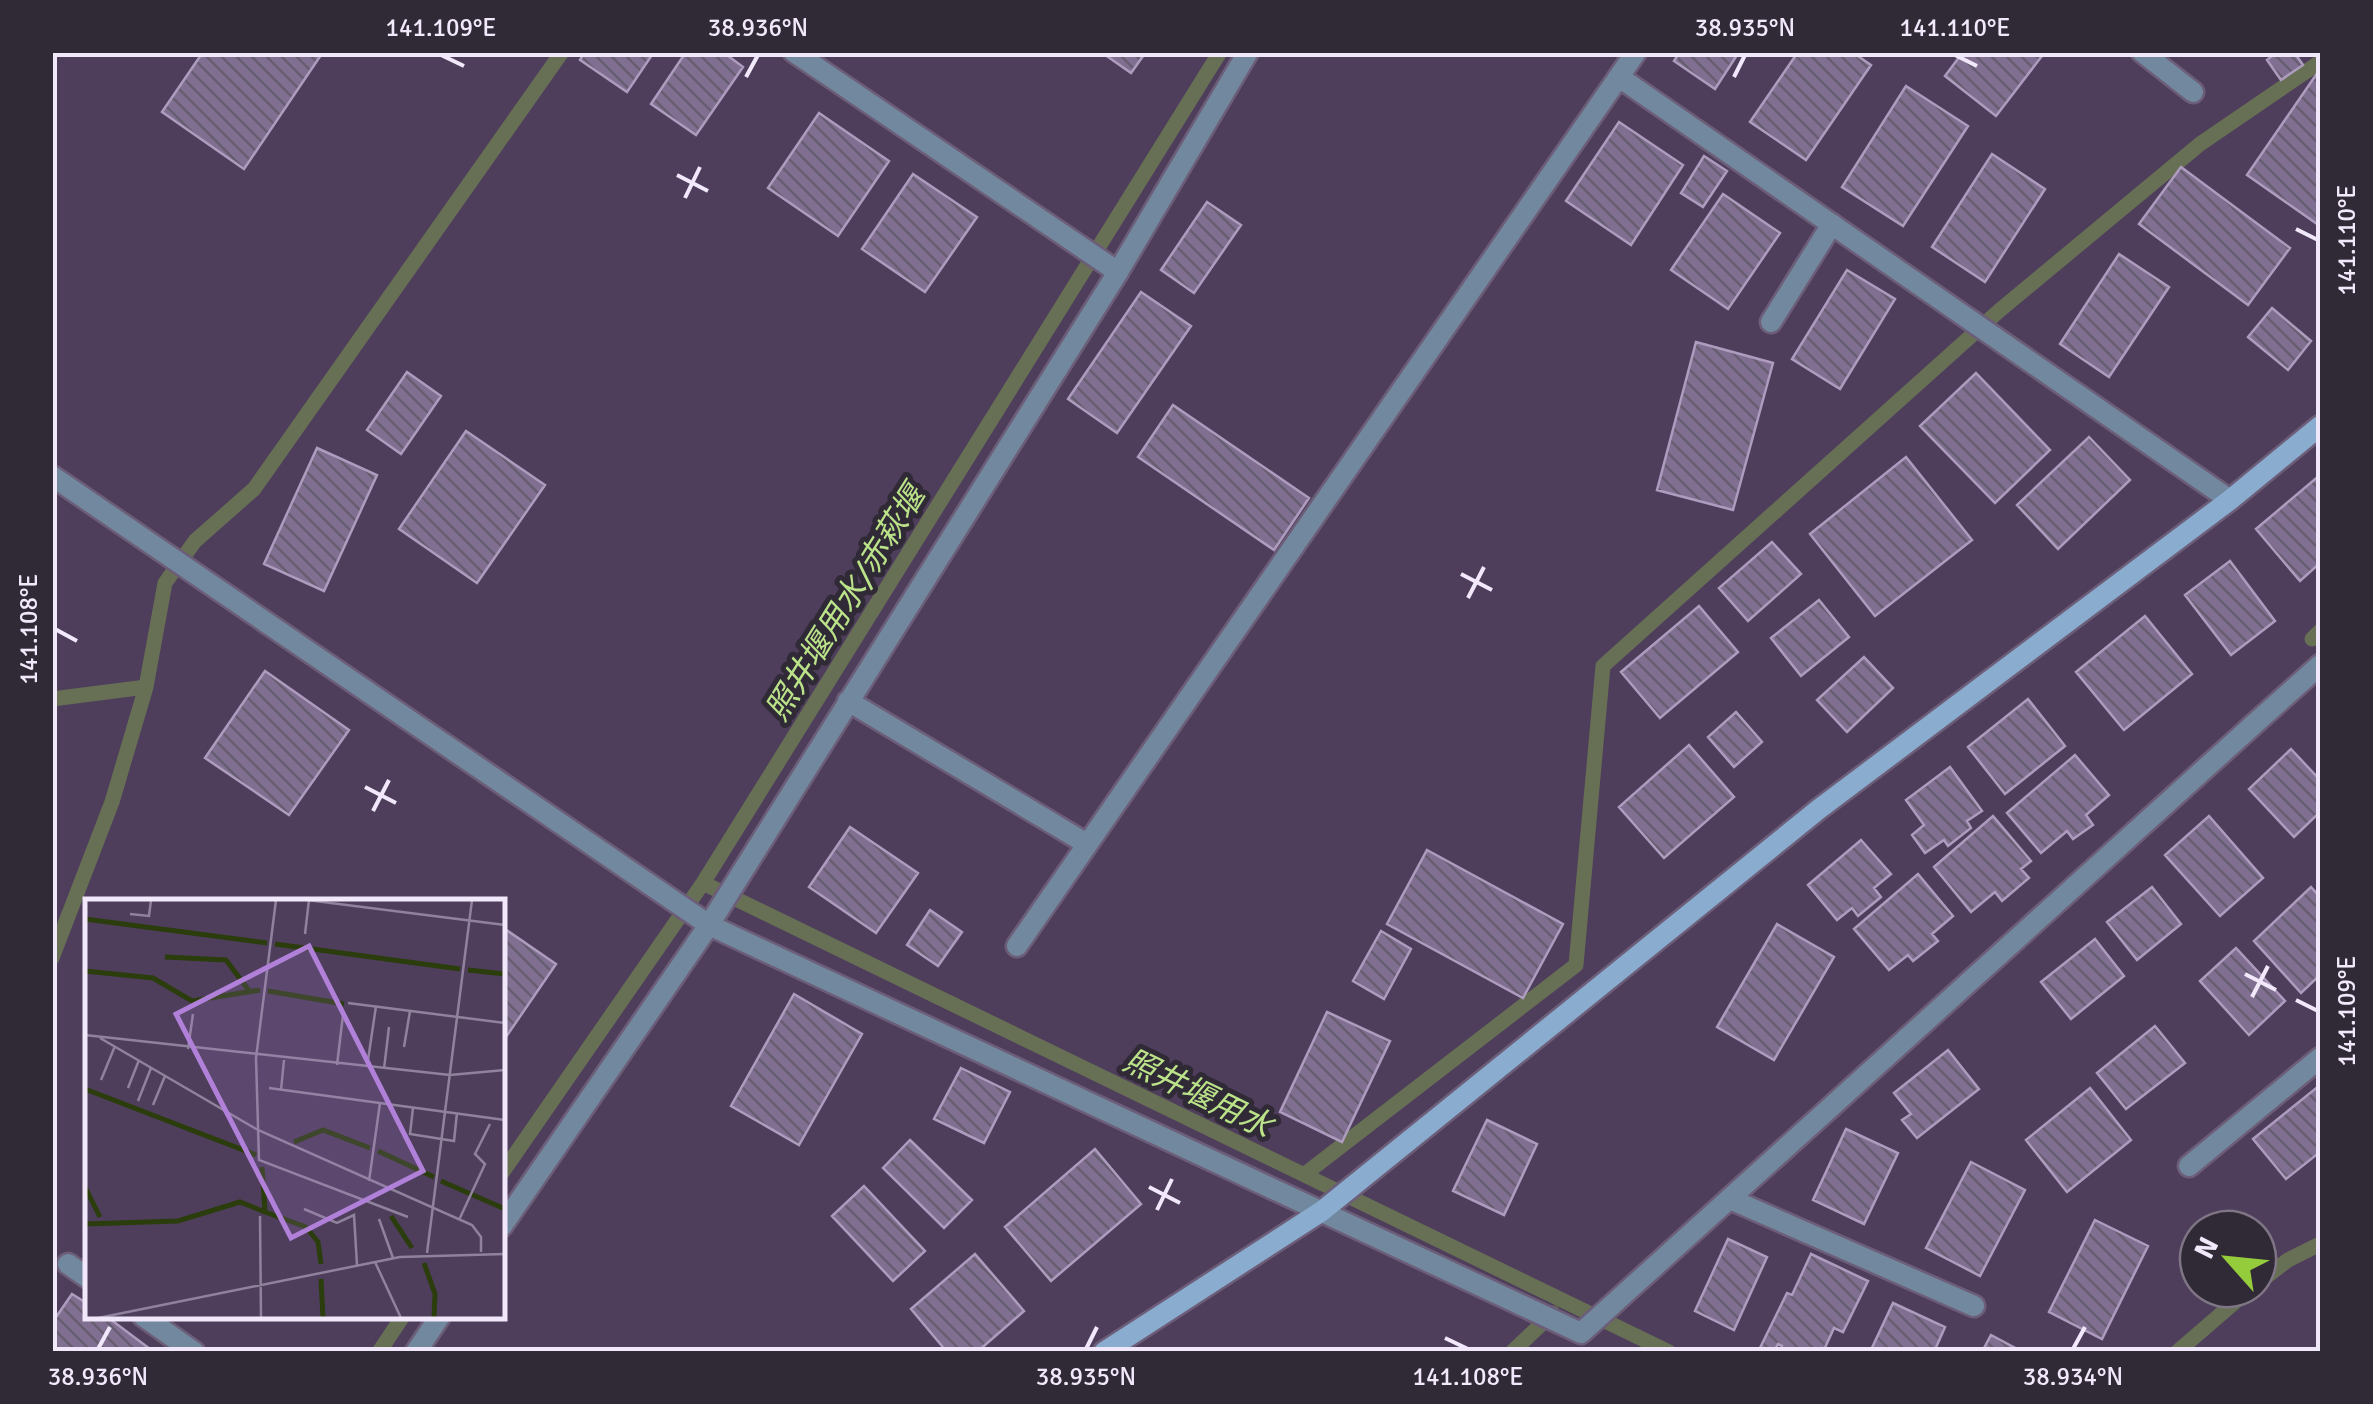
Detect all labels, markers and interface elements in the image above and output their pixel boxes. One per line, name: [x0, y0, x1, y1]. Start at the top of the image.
text: 141.109°E: [386, 12, 497, 43]
text: 38.936°N: [708, 12, 808, 43]
text: 38.935°N: [1695, 12, 1795, 43]
text: 141.110°E: [1900, 12, 2011, 43]
text: 141.110°E: [2331, 185, 2362, 296]
water label: 照井堰用水/赤萩堰: [757, 474, 936, 728]
text: 141.108°E: [13, 574, 44, 685]
inset map: [85, 899, 505, 1319]
text: 141.109°E: [2331, 956, 2362, 1067]
water label: 照井堰用水: [1117, 1041, 1281, 1147]
north arrow: [2178, 1209, 2278, 1309]
text: N: [2187, 1232, 2226, 1265]
text: 38.936°N: [48, 1361, 148, 1392]
text: 38.935°N: [1036, 1361, 1136, 1392]
text: 141.108°E: [1413, 1361, 1524, 1392]
text: 38.934°N: [2023, 1361, 2123, 1392]

